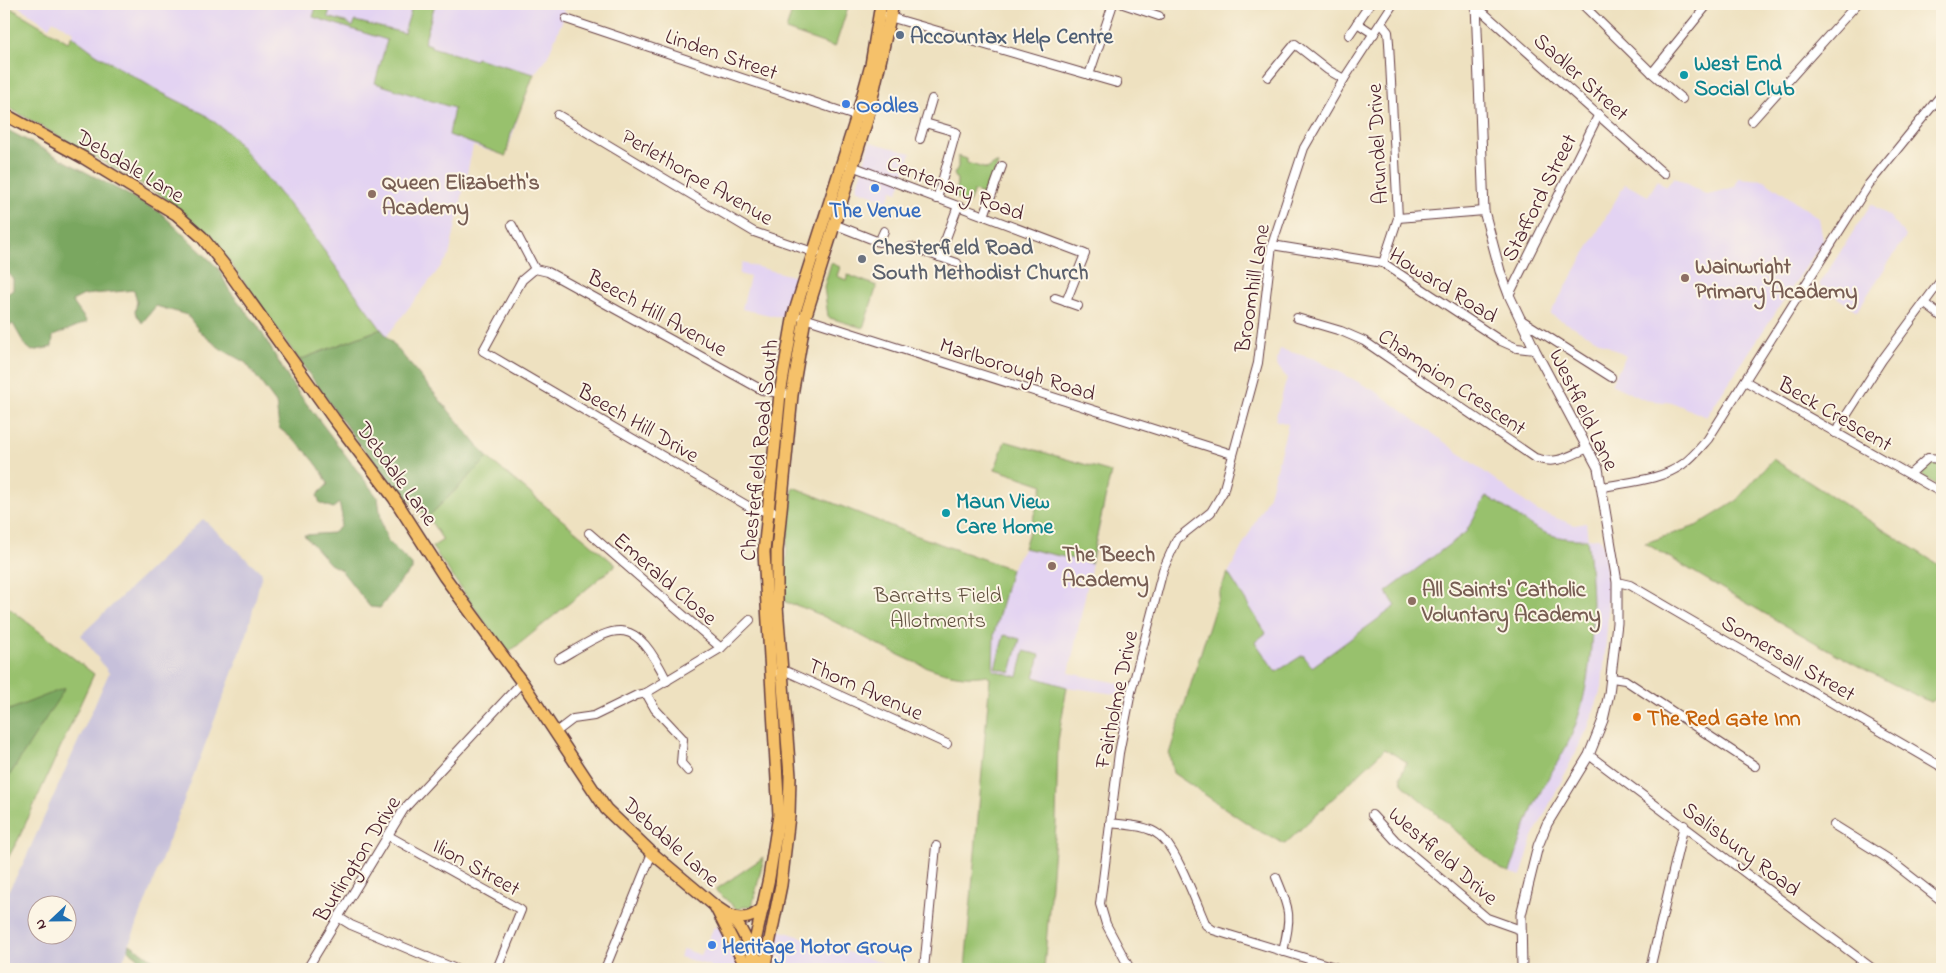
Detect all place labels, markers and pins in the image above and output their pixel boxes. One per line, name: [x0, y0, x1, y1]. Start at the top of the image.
place label: Accountax Help Centre: [910, 22, 1114, 54]
marker: Accountax Help Centre: [894, 29, 906, 41]
place label: West End Social Club: [1694, 49, 1795, 106]
marker: West End Social Club: [1678, 69, 1690, 81]
place label: Oodles: [856, 91, 919, 123]
marker: Oodles: [840, 98, 852, 110]
place label: Queen Elizabeth's Academy: [382, 168, 540, 226]
marker: The Venue: [869, 182, 881, 194]
marker: Queen Elizabeth's Academy: [366, 188, 378, 200]
place label: The Venue: [829, 196, 922, 228]
place label: Chesterfield Road South Methodist Church: [872, 233, 1088, 290]
place label: Wainwright Primary Academy: [1695, 252, 1857, 310]
marker: Chesterfield Road South Methodist Church: [856, 253, 868, 265]
marker: Wainwright Primary Academy: [1679, 272, 1691, 284]
place label: Maun View Care Home: [956, 487, 1054, 544]
marker: Maun View Care Home: [940, 507, 952, 519]
place label: The Beech Academy: [1062, 540, 1155, 598]
marker: The Beech Academy: [1046, 560, 1058, 572]
place label: All Saints' Catholic Voluntary Academy: [1421, 575, 1601, 633]
marker: All Saints' Catholic Voluntary Academy: [1406, 595, 1418, 607]
place label: The Red Gate Inn: [1647, 704, 1801, 736]
marker: The Red Gate Inn: [1631, 711, 1643, 723]
place label: Heritage Motor Group: [722, 932, 912, 965]
marker: Heritage Motor Group: [706, 939, 718, 951]

